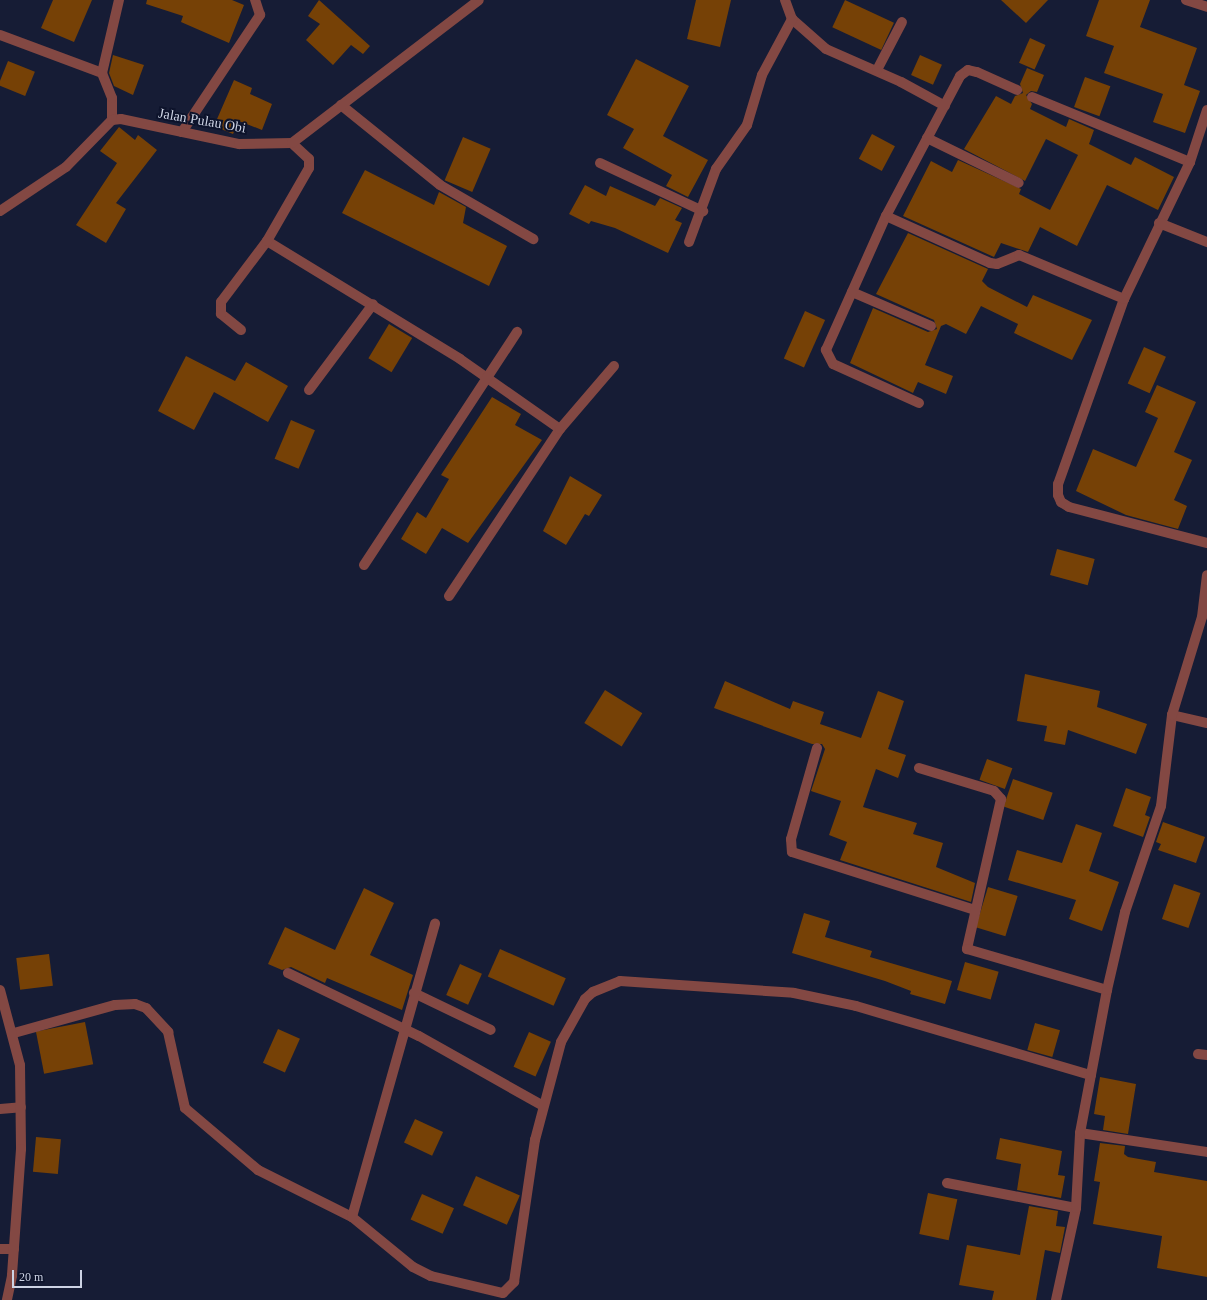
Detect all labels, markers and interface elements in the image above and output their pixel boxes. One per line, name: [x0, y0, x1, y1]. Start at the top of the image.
street label: Jalan Pulau Obi: [157, 105, 247, 137]
scale bar: [14, 1262, 84, 1288]
text: 20 m: [19, 1270, 43, 1284]

